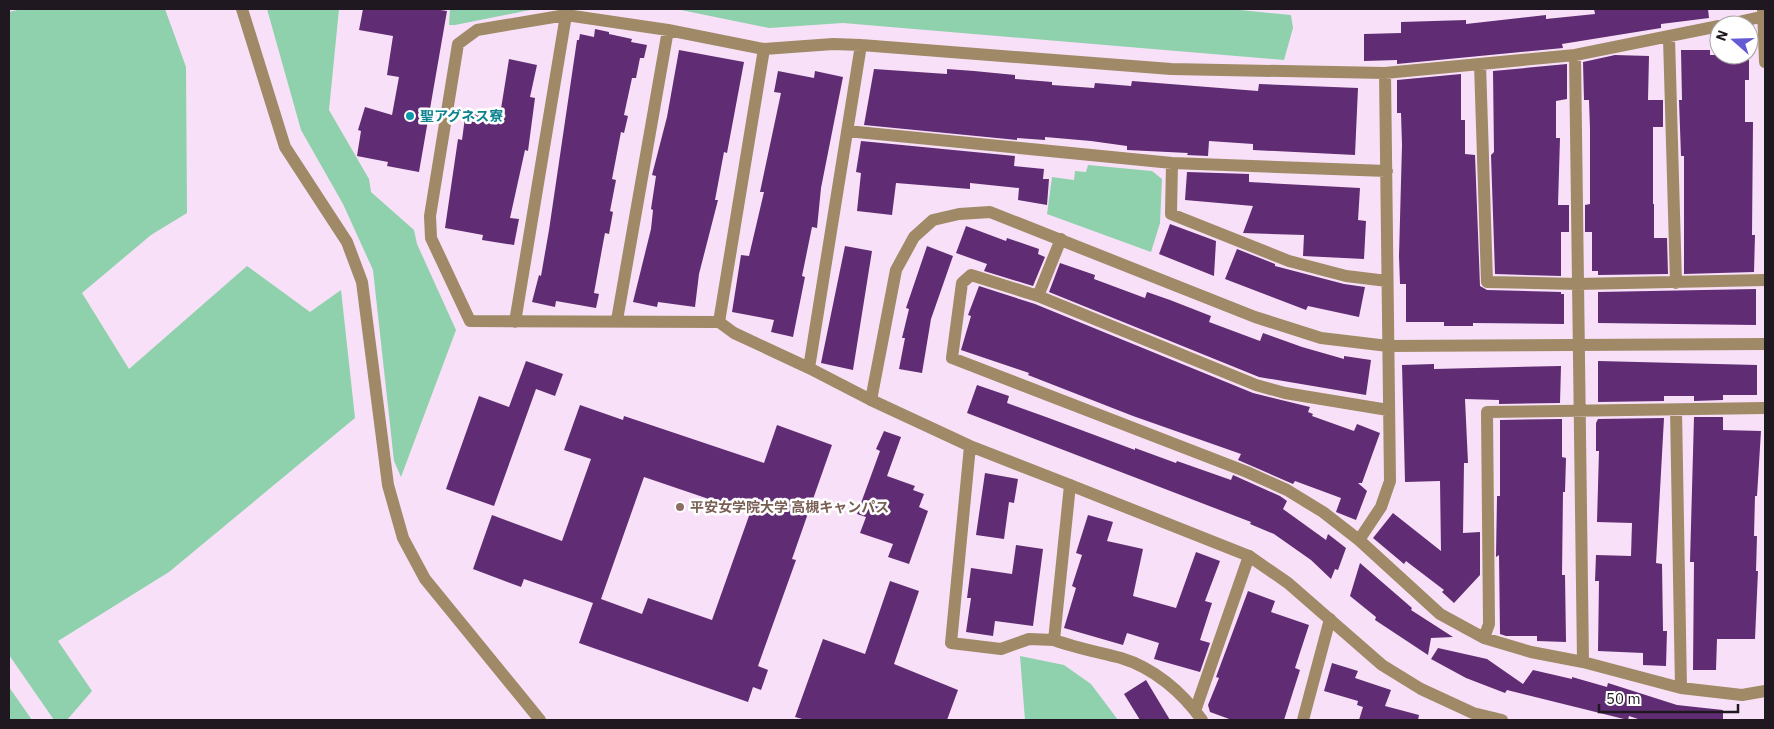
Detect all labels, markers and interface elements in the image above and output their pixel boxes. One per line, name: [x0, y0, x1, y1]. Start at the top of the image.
north arrow: [1709, 15, 1759, 65]
text: N: [1712, 28, 1732, 43]
place label: 聖アグネス寮: [420, 107, 503, 125]
marker: 聖アグネス寮: [404, 110, 416, 122]
place label: 平安女学院大学 高槻キャンパス: [690, 498, 889, 516]
marker: 平安女学院大学 高槻キャンパス: [674, 501, 686, 513]
scale bar: [1599, 682, 1738, 714]
text: 50 m: [1606, 689, 1641, 708]

